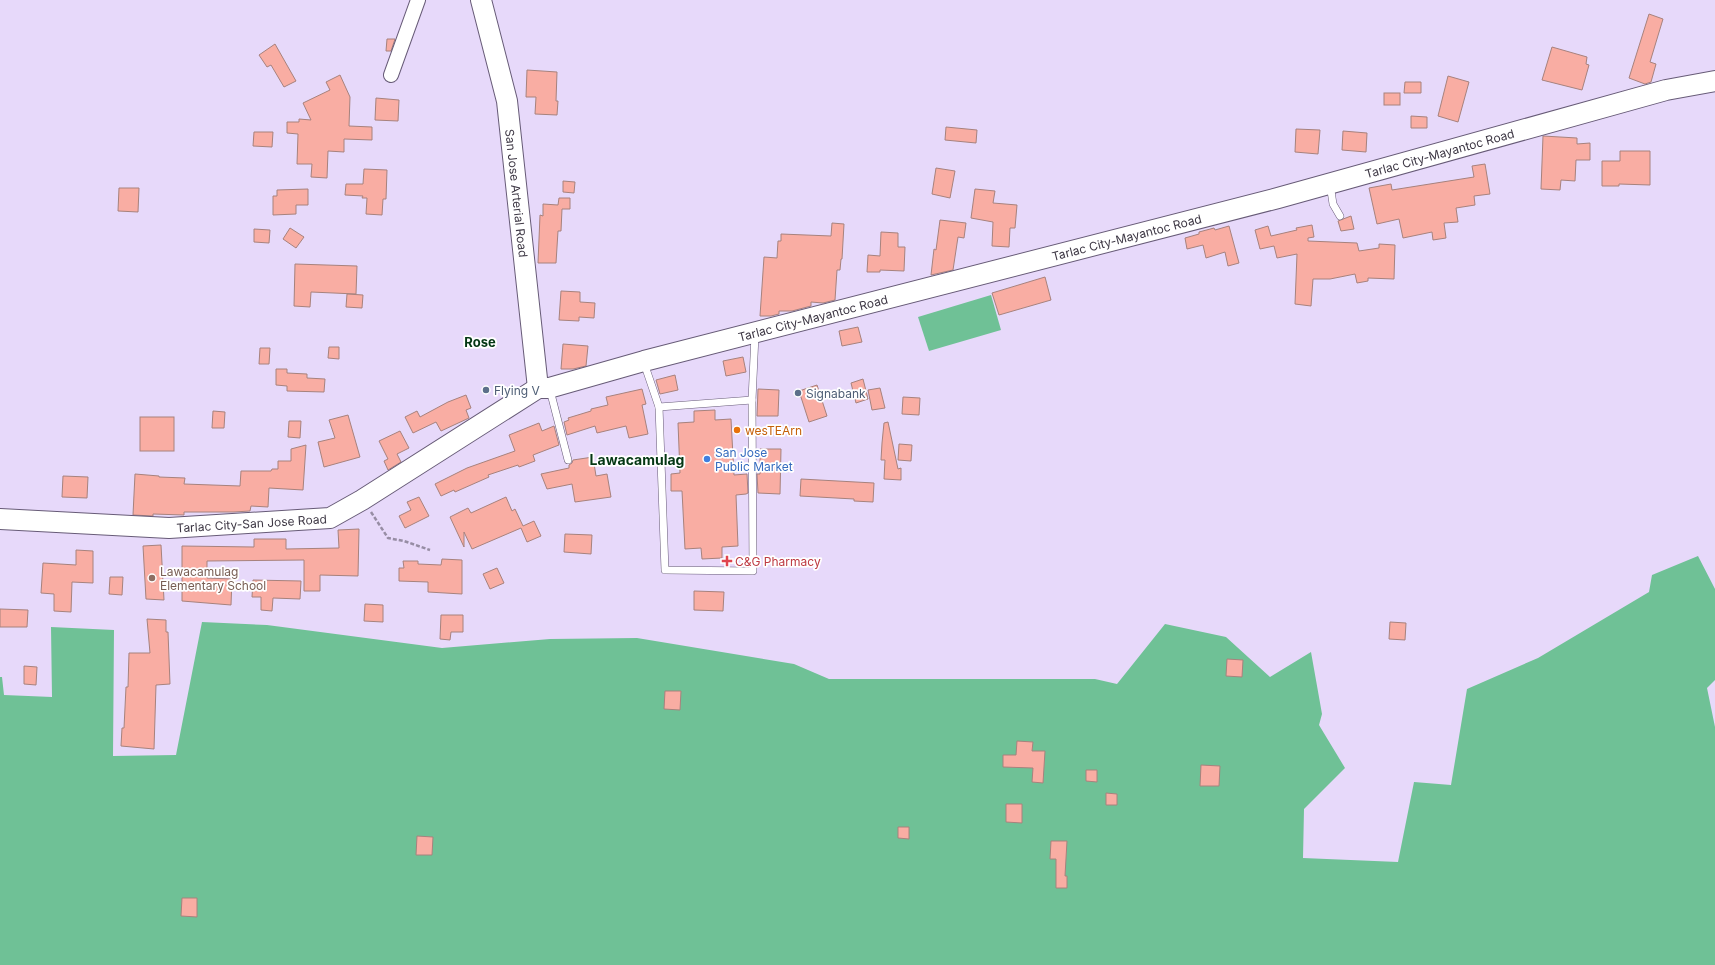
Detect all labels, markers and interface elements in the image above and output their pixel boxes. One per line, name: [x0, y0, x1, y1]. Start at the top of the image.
street label: Tarlac City-Mayantoc Road: [1363, 125, 1516, 181]
street label: San Jose Arterial Road: [503, 128, 531, 258]
street label: Tarlac City-Mayantoc Road: [1050, 210, 1203, 263]
street label: Tarlac City-Mayantoc Road: [736, 291, 889, 344]
district label: Rose: [464, 334, 496, 350]
place label: Flying V: [494, 383, 540, 398]
marker: Flying V: [481, 385, 491, 395]
place label: Signabank: [806, 386, 866, 401]
marker: Signabank: [793, 388, 803, 398]
place label: wesTEArn: [745, 423, 802, 438]
marker: wesTEArn: [732, 425, 742, 435]
place label: San Jose Public Market: [715, 445, 793, 474]
district label: Lawacamulag: [590, 451, 684, 468]
marker: San Jose Public Market: [702, 454, 712, 464]
street label: Tarlac City-San Jose Road: [176, 511, 327, 535]
place label: C&G Pharmacy: [735, 554, 821, 569]
marker: C&G Pharmacy: [722, 556, 732, 566]
place label: Lawacamulag Elementary School: [160, 564, 266, 593]
marker: Lawacamulag Elementary School: [147, 573, 157, 583]

